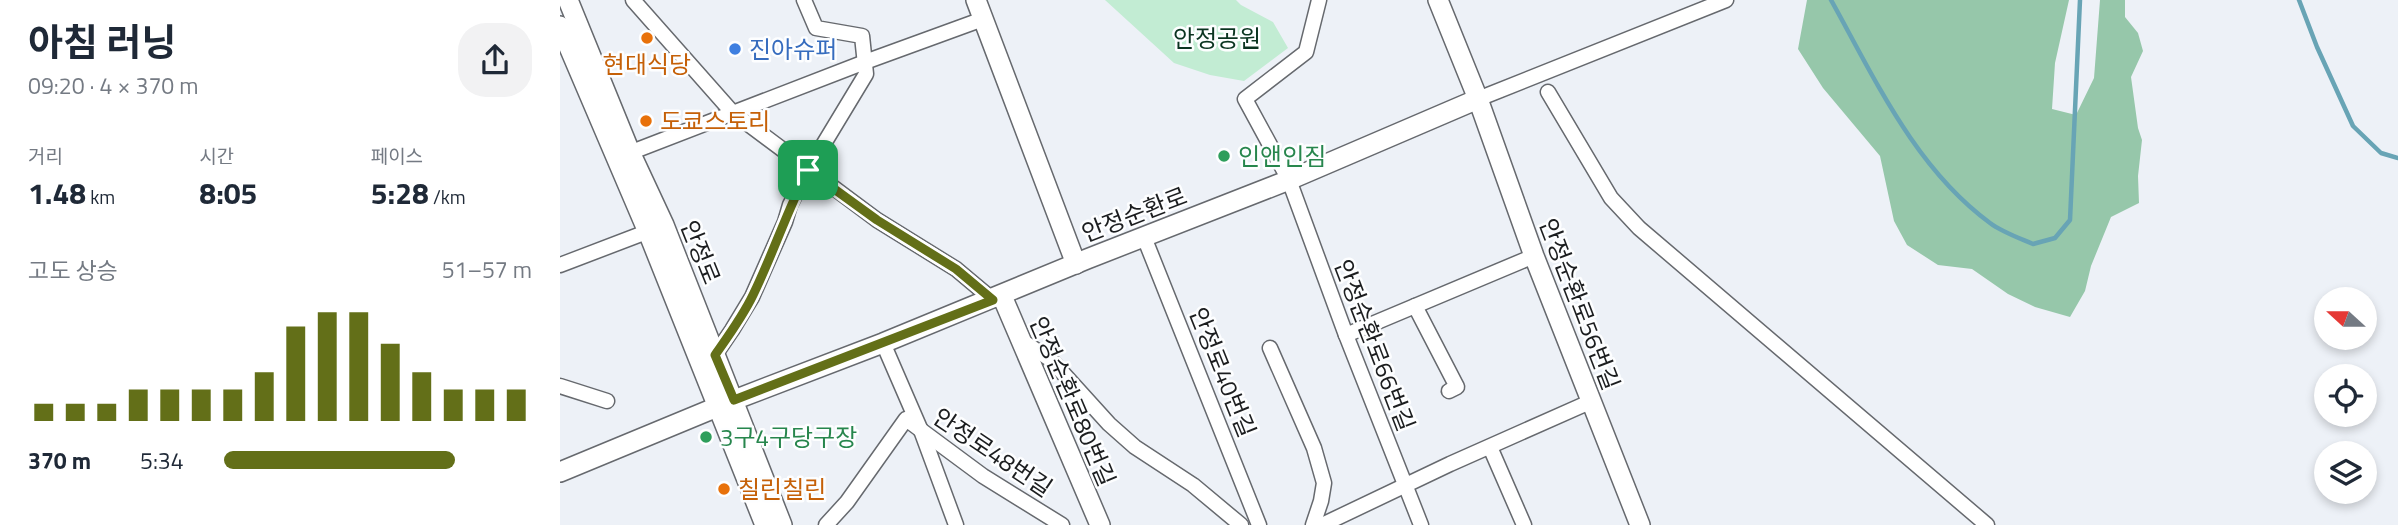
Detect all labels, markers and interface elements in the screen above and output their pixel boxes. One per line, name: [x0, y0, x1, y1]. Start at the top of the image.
text: 아침 러닝: [28, 13, 176, 71]
park label: 안정공원: [1173, 20, 1261, 56]
button: share: [458, 23, 532, 97]
marker: 현대식당: [639, 30, 655, 46]
place label: 진아슈퍼: [749, 31, 837, 67]
marker: 진아슈퍼: [727, 41, 743, 57]
place label: 현대식당: [603, 46, 691, 82]
text: 09:20 · 4 × 370 m: [28, 68, 198, 103]
place label: 도쿄스토리: [660, 103, 770, 139]
marker: 도쿄스토리: [638, 113, 654, 129]
place label: 인앤인짐: [1238, 138, 1326, 174]
pin: [778, 140, 838, 200]
text: 거리: [28, 141, 63, 170]
text: 시간: [199, 141, 234, 170]
text: 페이스: [371, 141, 423, 170]
marker: 인앤인짐: [1216, 148, 1232, 164]
icon: arrive: [789, 151, 827, 189]
text: 1.48: [28, 170, 86, 216]
text: 8:05: [199, 170, 257, 216]
text: 5:28: [371, 170, 429, 216]
street label: 안정순환로: [1076, 177, 1192, 251]
text: km: [86, 182, 115, 211]
text: /km: [429, 182, 466, 211]
street label: 안정순환로56번길: [1531, 213, 1629, 395]
street label: 안정로: [672, 215, 730, 289]
text: 51–57 m: [442, 252, 532, 287]
text: 고도 상승: [28, 253, 118, 288]
street label: 안정순환로66번길: [1326, 254, 1424, 436]
north arrow: [2314, 287, 2376, 350]
map controls: [2314, 287, 2377, 504]
street label: 안정로40번길: [1181, 302, 1265, 442]
street label: 안정순환로80번길: [1021, 310, 1125, 492]
button: locate: [2314, 364, 2377, 427]
street label: 안정로48번길: [926, 399, 1060, 505]
place label: 3구4구당구장: [720, 419, 857, 455]
marker: 3구4구당구장: [698, 429, 714, 445]
button: layers: [2314, 441, 2377, 504]
text: 370 m: [28, 443, 91, 478]
text: 5:34: [140, 443, 184, 478]
place label: 칠린칠린: [738, 471, 826, 507]
marker: 칠린칠린: [716, 481, 732, 497]

